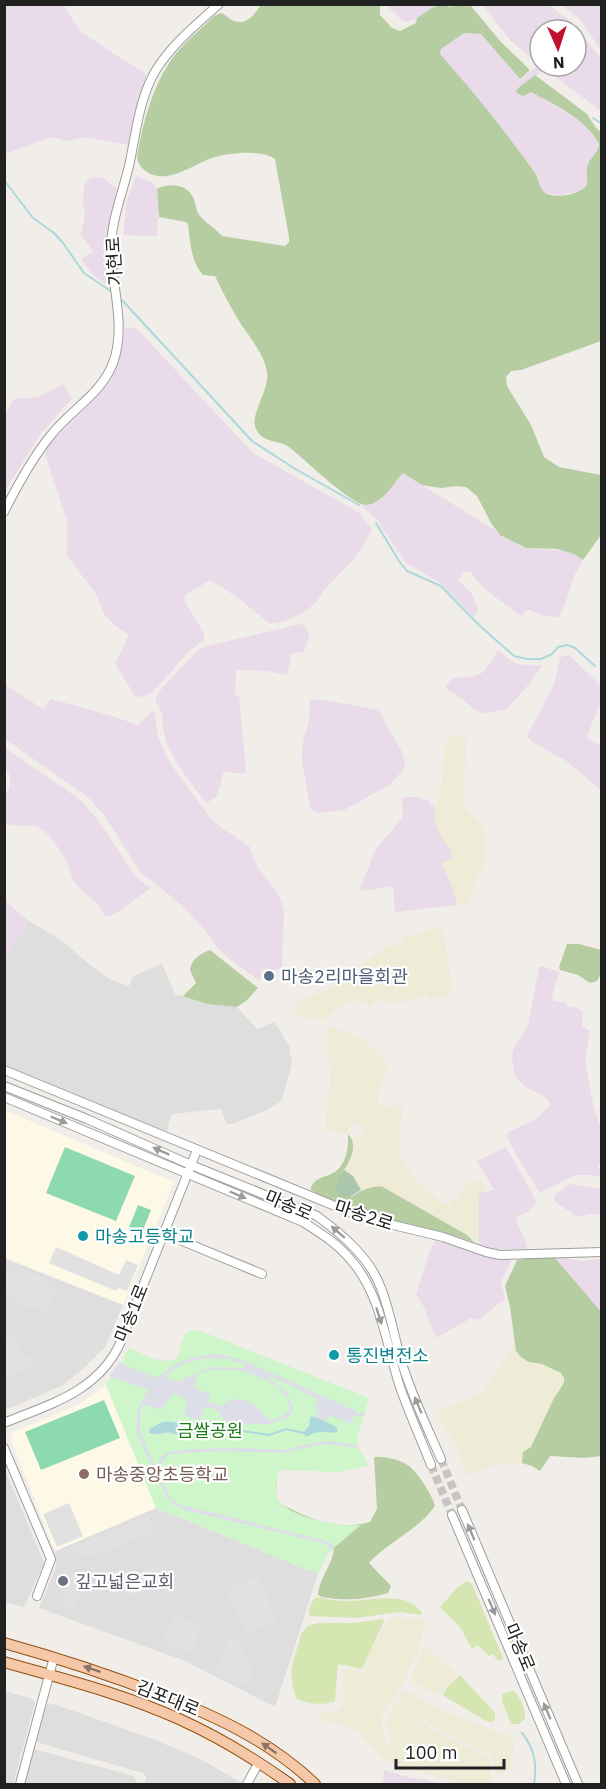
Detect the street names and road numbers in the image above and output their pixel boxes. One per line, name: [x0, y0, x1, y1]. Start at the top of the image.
street label: 가현로: [101, 236, 127, 286]
street label: 마송로: [262, 1185, 316, 1225]
street label: 마송2로: [332, 1195, 396, 1235]
street label: 마송1로: [109, 1281, 153, 1345]
street label: 마송로: [500, 1620, 540, 1674]
street label: 김포대로: [133, 1675, 203, 1721]

